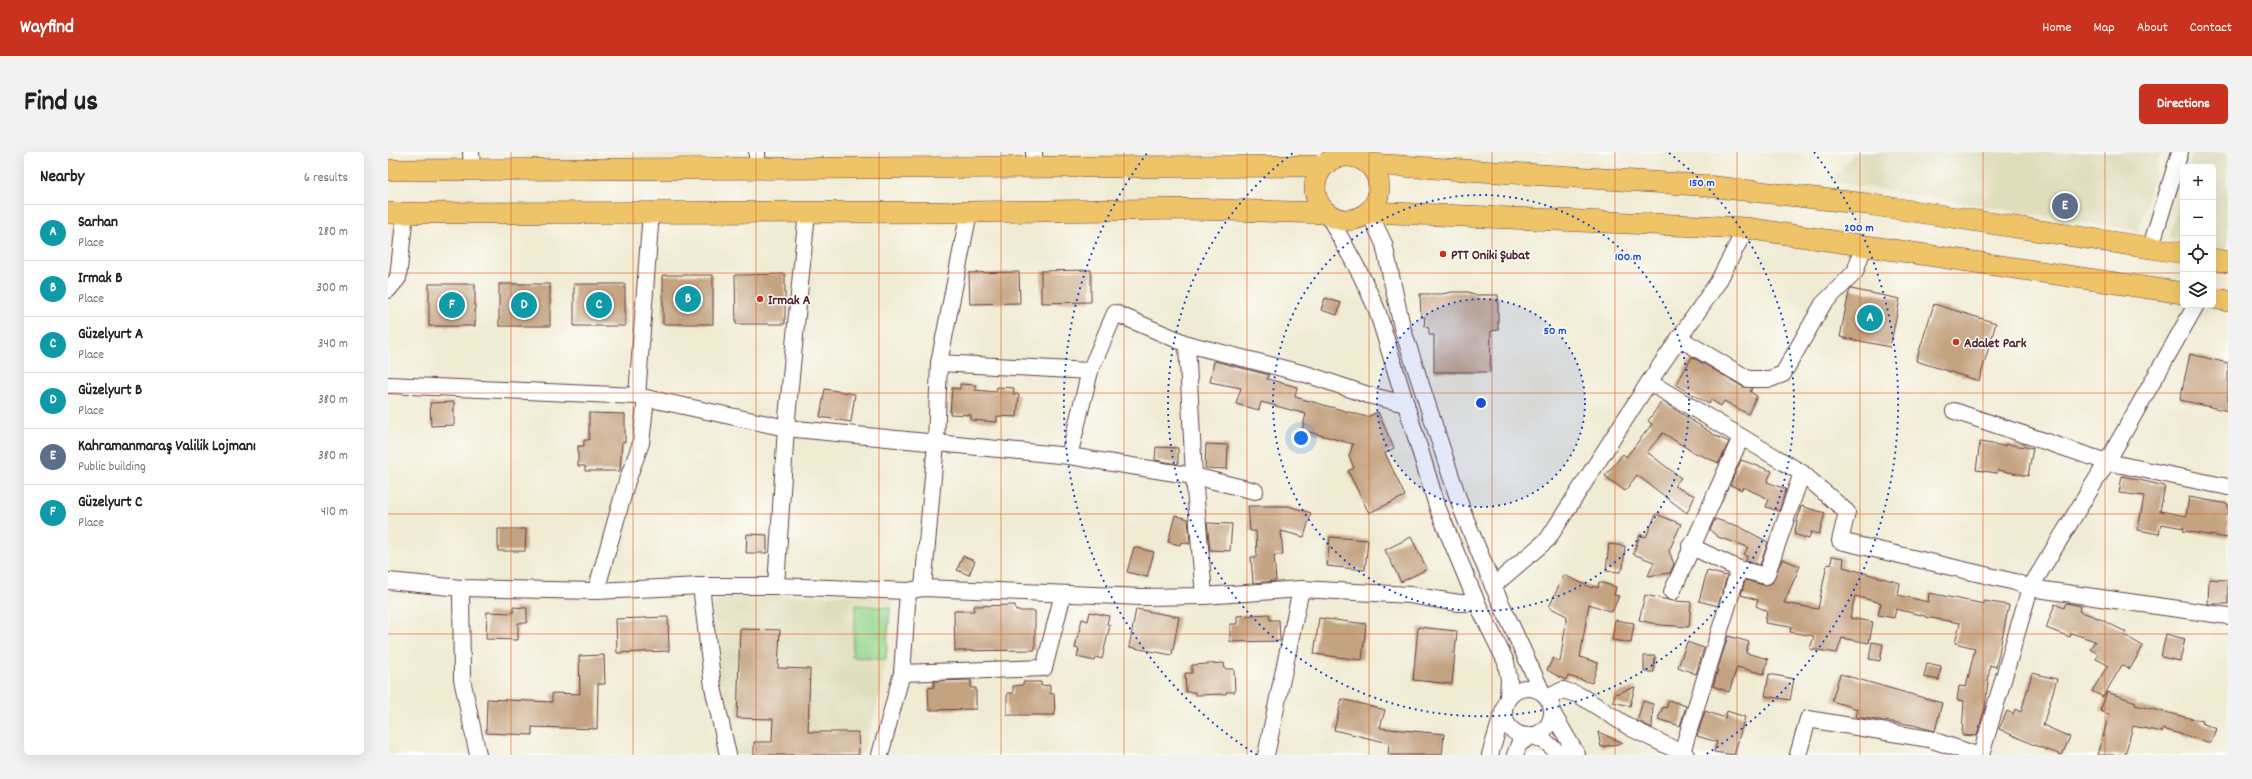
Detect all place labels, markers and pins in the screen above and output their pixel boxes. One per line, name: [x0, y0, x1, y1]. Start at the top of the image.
pin: E: [2052, 191, 2078, 221]
place label: PTT Oniki Şubat: [1451, 246, 1531, 266]
marker: PTT Oniki Şubat: [1438, 249, 1448, 259]
pin: B: [675, 284, 701, 314]
pin: F: [439, 290, 465, 320]
pin: D: [511, 290, 537, 320]
pin: C: [586, 290, 612, 320]
place label: Irmak A: [768, 291, 811, 311]
marker: Irmak A: [755, 294, 765, 304]
pin: A: [1857, 303, 1883, 333]
place label: Adalet Park: [1964, 334, 2027, 354]
marker: Adalet Park: [1951, 337, 1961, 347]
centre of rings: [1474, 396, 1488, 410]

